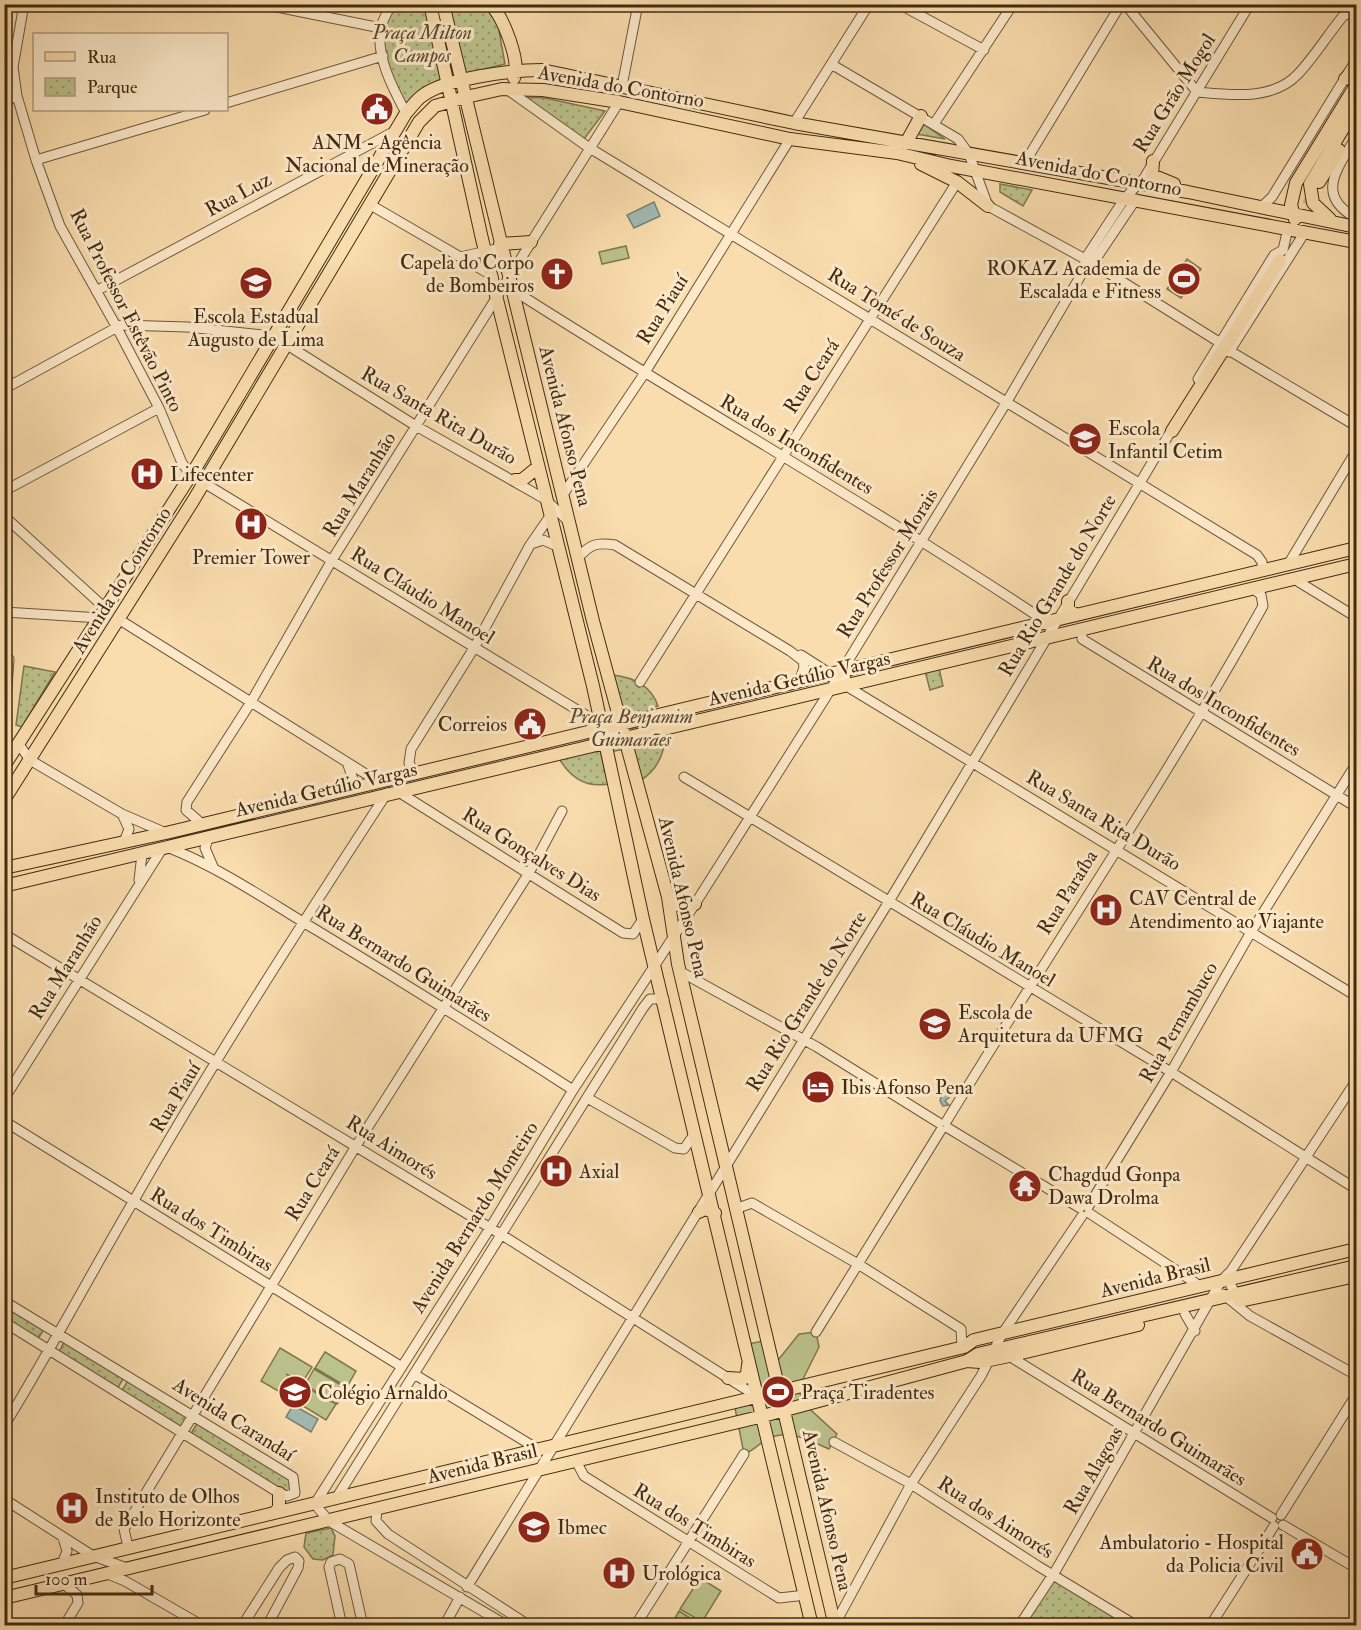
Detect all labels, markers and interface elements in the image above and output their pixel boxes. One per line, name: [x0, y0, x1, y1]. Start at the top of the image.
park label: Praça Milton Campos: [371, 20, 472, 68]
street label: Rua Grão Mogol: [1128, 29, 1221, 158]
legend: [33, 33, 228, 111]
text: Rua: [87, 46, 117, 69]
street label: Avenida do Contorno: [535, 59, 706, 113]
text: Parque: [87, 76, 138, 99]
public building icon: ANM - Agência Nacional de Mineração: [359, 91, 395, 127]
place label: ANM - Agência Nacional de Mineração: [285, 130, 469, 178]
street label: Avenida do Contorno: [1013, 145, 1184, 202]
street label: Rua Luz: [201, 166, 276, 222]
street label: Rua Professor Estêvão Pinto: [64, 204, 189, 416]
place label: Capela do Corpo de Bombeiros: [400, 250, 534, 298]
church icon: Capela do Corpo de Bombeiros: [539, 256, 575, 292]
place label: ROKAZ Academia de Escalada e Fitness: [986, 256, 1161, 304]
sports icon: ROKAZ Academia de Escalada e Fitness: [1166, 261, 1202, 297]
street label: Rua Tomé de Souza: [823, 262, 971, 367]
school or university icon: Escola Estadual Augusto de Lima: [238, 265, 274, 301]
street label: Rua Piauí: [631, 268, 695, 349]
place label: Escola Estadual Augusto de Lima: [187, 304, 325, 352]
street label: Rua Ceará: [778, 334, 845, 418]
street label: Avenida Afonso Pena: [533, 342, 598, 510]
street label: Rua Santa Rita Durão: [356, 361, 521, 470]
street label: Rua dos Inconfidentes: [715, 389, 878, 500]
place label: Escola Infantil Cetim: [1108, 416, 1223, 464]
school or university icon: Escola Infantil Cetim: [1067, 421, 1103, 457]
street label: Rua Maranhão: [317, 427, 401, 541]
hospital icon: Lifecenter: [129, 456, 165, 492]
place label: Lifecenter: [170, 462, 254, 487]
street label: Rua Professor Morais: [831, 484, 944, 643]
street label: Rua Rio Grande do Norte: [993, 489, 1122, 681]
street label: Avenida do Contorno: [66, 502, 177, 659]
hospital icon: Premier Tower: [233, 506, 269, 542]
street label: Rua Cláudio Manoel: [346, 541, 499, 650]
place label: Premier Tower: [192, 545, 310, 570]
street label: Avenida Getúlio Vargas: [705, 645, 893, 712]
street label: Rua dos Inconfidentes: [1142, 651, 1305, 762]
park label: Praça Benjamim Guimarães: [568, 704, 693, 752]
public building icon: Correios: [512, 706, 548, 742]
place label: Correios: [438, 712, 507, 737]
street label: Avenida Getúlio Vargas: [232, 756, 420, 823]
street label: Rua Santa Rita Durão: [1022, 764, 1185, 876]
street label: Rua Gonçalves Dias: [457, 802, 606, 907]
street label: Avenida Afonso Pena: [653, 813, 714, 981]
street label: Rua Paraíba: [1032, 845, 1104, 939]
street label: Rua Cláudio Manoel: [906, 886, 1060, 993]
place label: CAV Central de Atendimento ao Viajante: [1128, 886, 1324, 934]
hospital icon: CAV Central de Atendimento ao Viajante: [1088, 892, 1124, 928]
street label: Rua Bernardo Guimarães: [311, 899, 496, 1028]
street label: Rua Rio Grande do Norte: [741, 906, 872, 1096]
street label: Rua Maranhão: [23, 910, 107, 1024]
street label: Rua Pernambuco: [1134, 957, 1223, 1087]
place label: Escola de Arquitetura da UFMG: [957, 1000, 1143, 1048]
school or university icon: Escola de Arquitetura da UFMG: [917, 1006, 953, 1042]
street label: Rua Piauí: [145, 1056, 207, 1137]
hotel icon: Ibis Afonso Pena: [800, 1069, 836, 1105]
place label: Ibis Afonso Pena: [841, 1075, 974, 1100]
street label: Rua Aimorés: [342, 1110, 442, 1185]
street label: Avenida Bernardo Monteiro: [405, 1117, 544, 1319]
street label: Rua Ceará: [280, 1140, 346, 1225]
hospital icon: Axial: [538, 1153, 574, 1189]
place label: Axial: [578, 1159, 619, 1184]
place label: Chagdud Gonpa Dawa Drolma: [1048, 1162, 1181, 1210]
temple icon: Chagdud Gonpa Dawa Drolma: [1007, 1168, 1043, 1204]
street label: Rua dos Timbiras: [146, 1182, 278, 1277]
street label: Avenida Brasil: [1096, 1252, 1213, 1304]
street label: Rua Bernardo Guimarães: [1066, 1363, 1251, 1492]
street label: Avenida Carandaí: [167, 1371, 301, 1468]
school or university icon: Colégio Arnaldo: [277, 1374, 313, 1410]
sports icon: Praça Tiradentes: [760, 1374, 796, 1410]
place label: Colégio Arnaldo: [318, 1380, 448, 1405]
place label: Praça Tiradentes: [801, 1380, 935, 1405]
street label: Rua Alagoas: [1058, 1422, 1129, 1519]
street label: Avenida Afonso Pena: [797, 1426, 858, 1594]
street label: Avenida Brasil: [423, 1438, 540, 1490]
street label: Rua dos Aimorés: [933, 1471, 1058, 1564]
street label: Rua dos Timbiras: [629, 1478, 761, 1573]
place label: Instituto de Olhos de Belo Horizonte: [95, 1484, 241, 1532]
hospital icon: Instituto de Olhos de Belo Horizonte: [54, 1490, 90, 1526]
school or university icon: Ibmec: [516, 1509, 552, 1545]
place label: Ibmec: [557, 1515, 607, 1540]
place label: Ambulatorio - Hospital da Policia Civil: [1099, 1530, 1284, 1578]
public building icon: Ambulatorio - Hospital da Policia Civil: [1289, 1536, 1325, 1572]
hospital icon: Urológica: [601, 1555, 637, 1591]
scale bar: [36, 1558, 152, 1596]
place label: Urológica: [642, 1561, 722, 1586]
text: 100 m: [45, 1568, 88, 1591]

